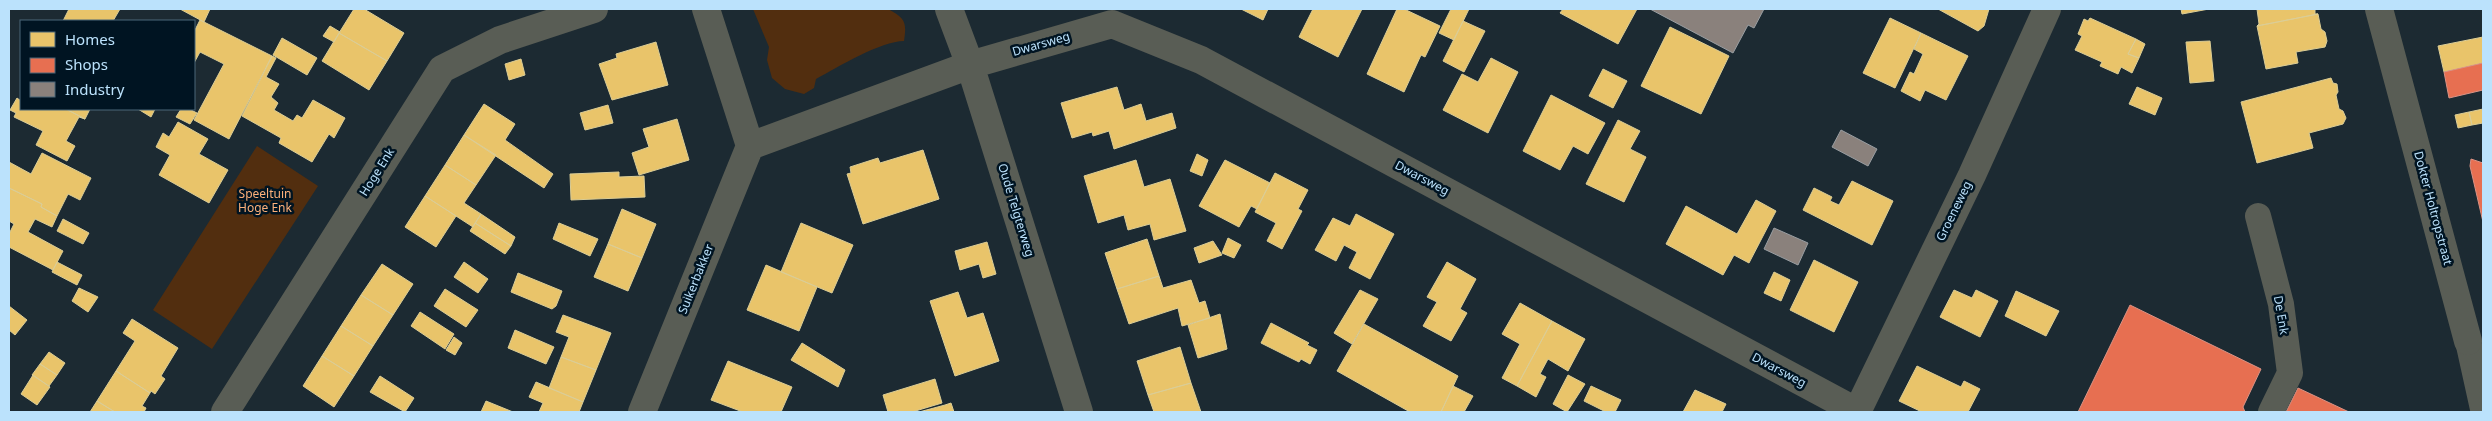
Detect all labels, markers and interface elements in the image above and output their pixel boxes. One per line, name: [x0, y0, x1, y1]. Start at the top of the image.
legend: [20, 20, 195, 110]
street label: Dwarsweg: [1010, 27, 1072, 60]
text: Homes: [65, 29, 115, 49]
text: Shops: [65, 54, 108, 74]
text: Industry: [65, 79, 125, 99]
street label: Hoge Enk: [355, 144, 398, 199]
street label: Dokter Holtropstraat: [2410, 149, 2457, 267]
street label: Dwarsweg: [1392, 156, 1452, 199]
street label: Oude Telgterweg: [994, 161, 1039, 259]
street label: Groeneweg: [1932, 178, 1975, 244]
park label: Speeltuin Hoge Enk: [238, 185, 293, 216]
street label: Suikerbakker: [674, 241, 717, 316]
street label: De Enk: [2270, 294, 2293, 336]
street label: Dwarsweg: [1749, 348, 1809, 391]

